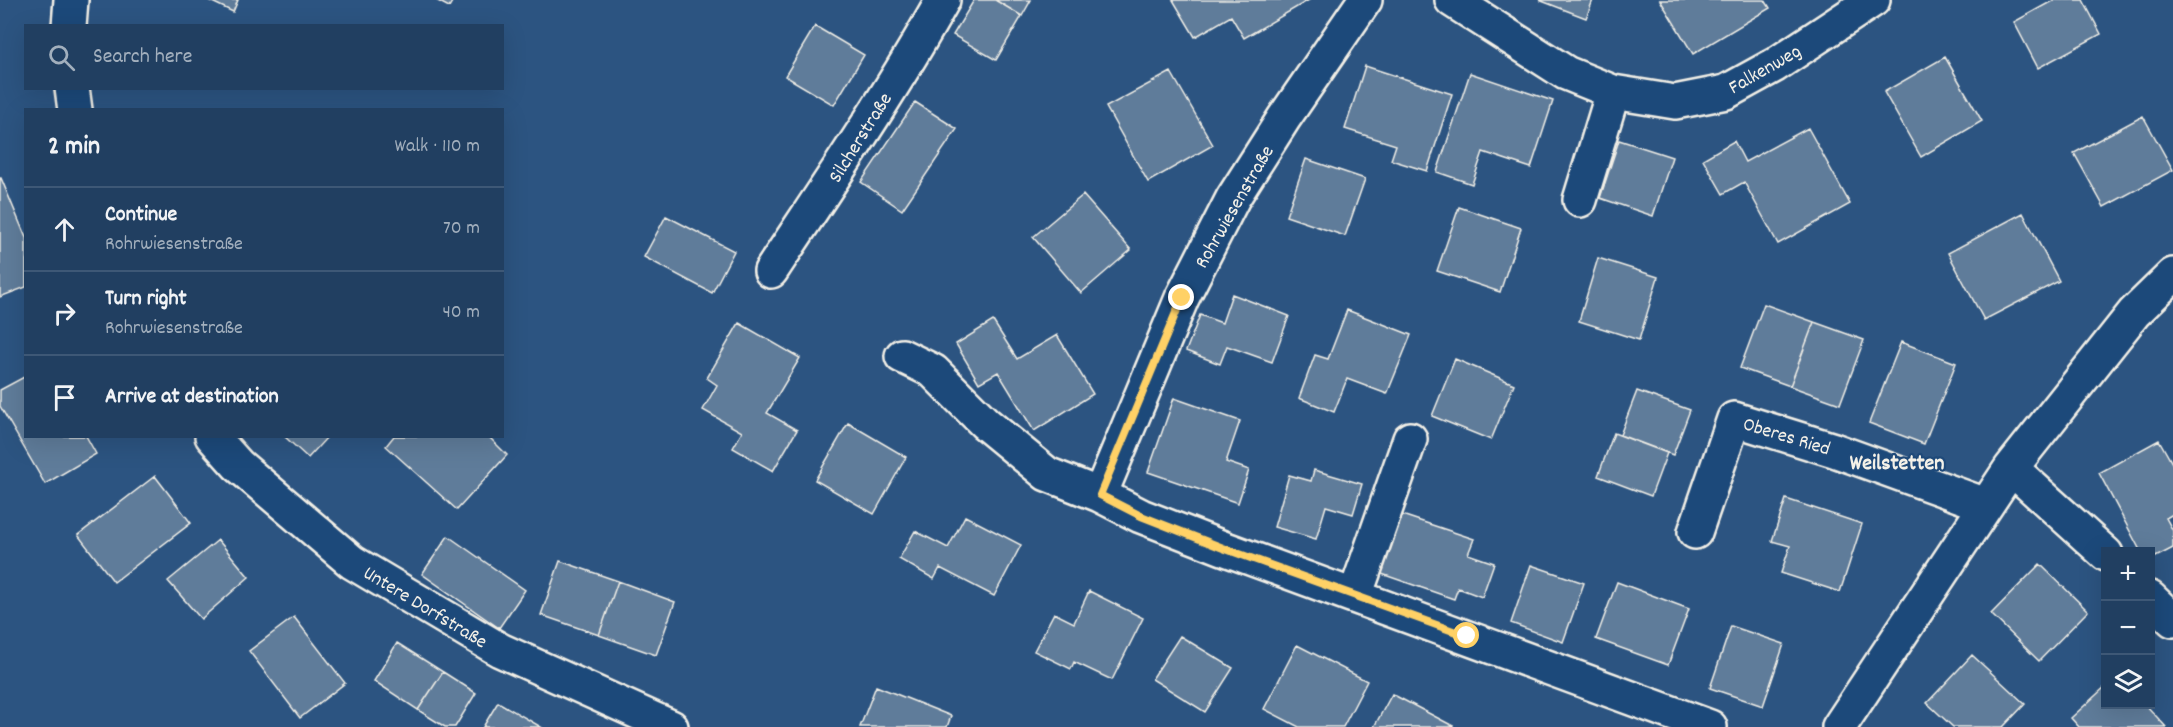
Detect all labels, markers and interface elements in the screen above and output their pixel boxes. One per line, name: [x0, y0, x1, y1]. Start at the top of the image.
search box: [24, 24, 504, 90]
street label: Falkenweg: [1724, 39, 1807, 103]
icon: search: [45, 41, 78, 74]
text: Search here: [93, 42, 192, 73]
street label: Silcherstraße: [823, 88, 900, 189]
text: 2 min: [48, 129, 100, 166]
text: Walk · 110 m: [394, 133, 480, 161]
street label: Rohrwiesenstraße: [1189, 141, 1282, 274]
text: Continue: [105, 200, 177, 231]
icon: ahead: [48, 213, 81, 246]
text: 70 m: [443, 215, 480, 243]
text: Rohrwiesenstraße: [105, 231, 243, 259]
text: Turn right: [105, 284, 187, 315]
route end: [1168, 284, 1194, 310]
icon: right: [48, 297, 81, 330]
text: 40 m: [442, 299, 480, 327]
text: Rohrwiesenstraße: [105, 315, 243, 343]
icon: arrive: [48, 381, 81, 414]
text: Arrive at destination: [105, 382, 279, 413]
street label: Oberes Ried: [1739, 411, 1833, 464]
district label: Weilstetten: [1850, 449, 1944, 480]
map controls: [2101, 547, 2155, 709]
button: +: [2101, 547, 2155, 601]
street label: Untere Dorfstraße: [357, 560, 492, 657]
button: −: [2101, 601, 2155, 655]
route start: [1453, 622, 1479, 648]
button: layers: [2101, 655, 2155, 709]

